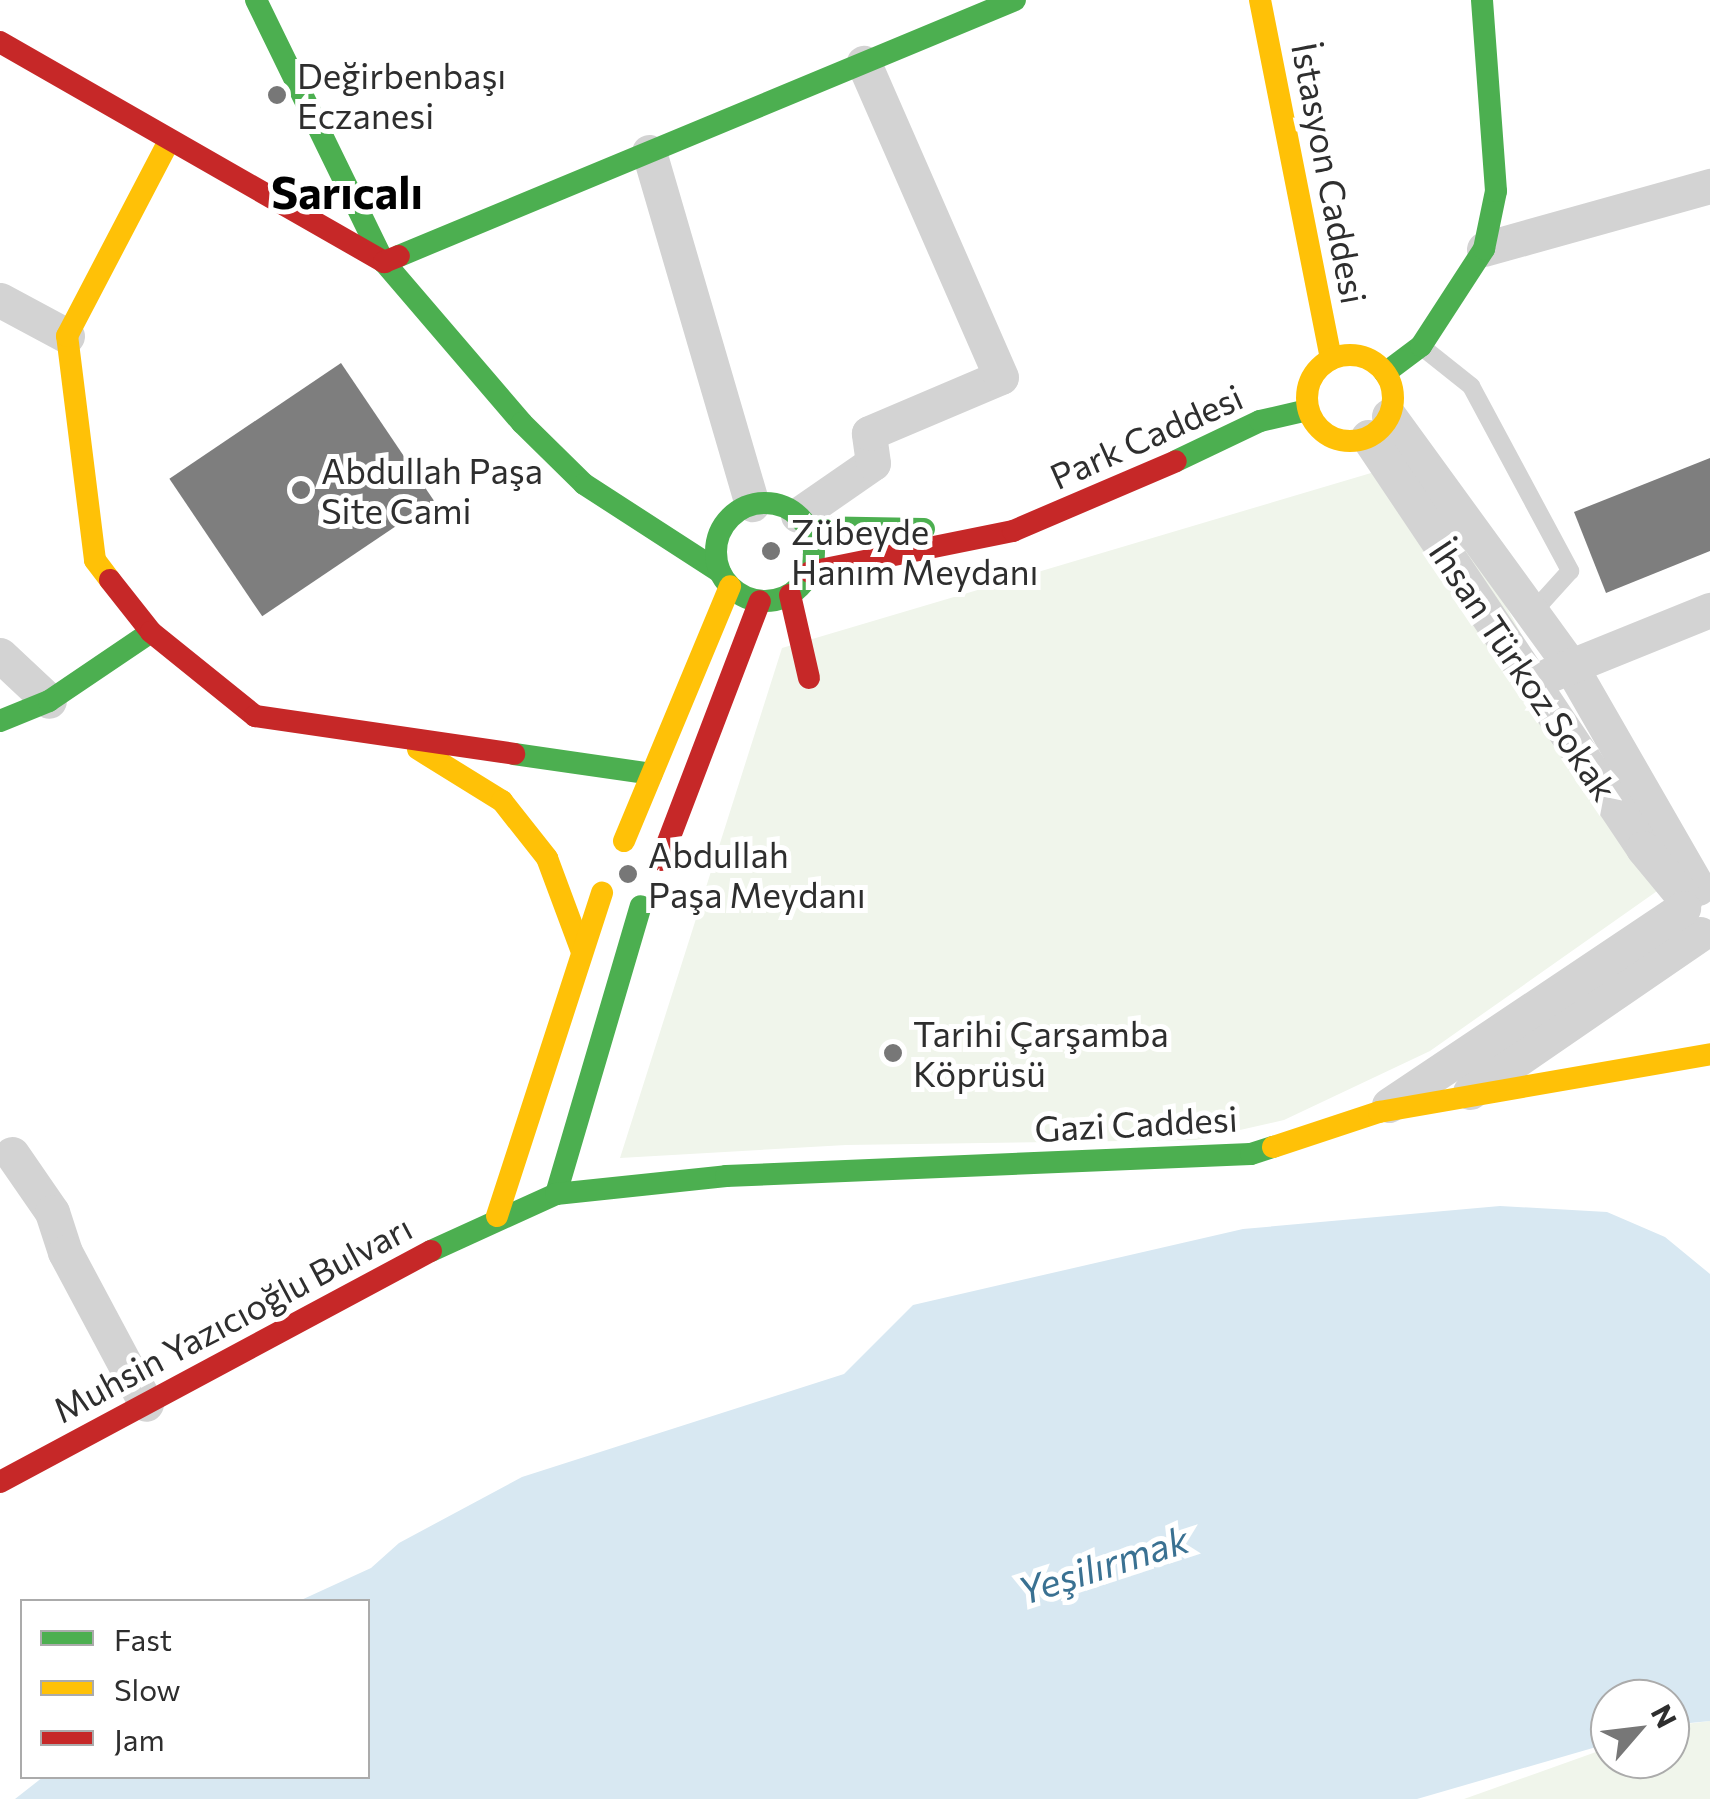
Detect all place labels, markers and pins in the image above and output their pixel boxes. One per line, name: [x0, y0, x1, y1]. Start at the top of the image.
place label: Değirbenbaşı Eczanesi: [297, 54, 506, 136]
marker: Değirbenbaşı Eczanesi: [266, 84, 288, 106]
place label: Abdullah Paşa Site Cami: [321, 449, 543, 531]
marker: Abdullah Paşa Site Cami: [290, 479, 312, 501]
place label: Zübeyde Hanım Meydanı: [791, 510, 1038, 592]
marker: Zübeyde Hanım Meydanı: [760, 540, 782, 562]
place label: Abdullah Paşa Meydanı: [648, 833, 866, 915]
marker: Abdullah Paşa Meydanı: [617, 863, 639, 885]
place label: Tarihi Çarşamba Köprüsü: [913, 1012, 1169, 1094]
marker: Tarihi Çarşamba Köprüsü: [882, 1042, 904, 1064]

